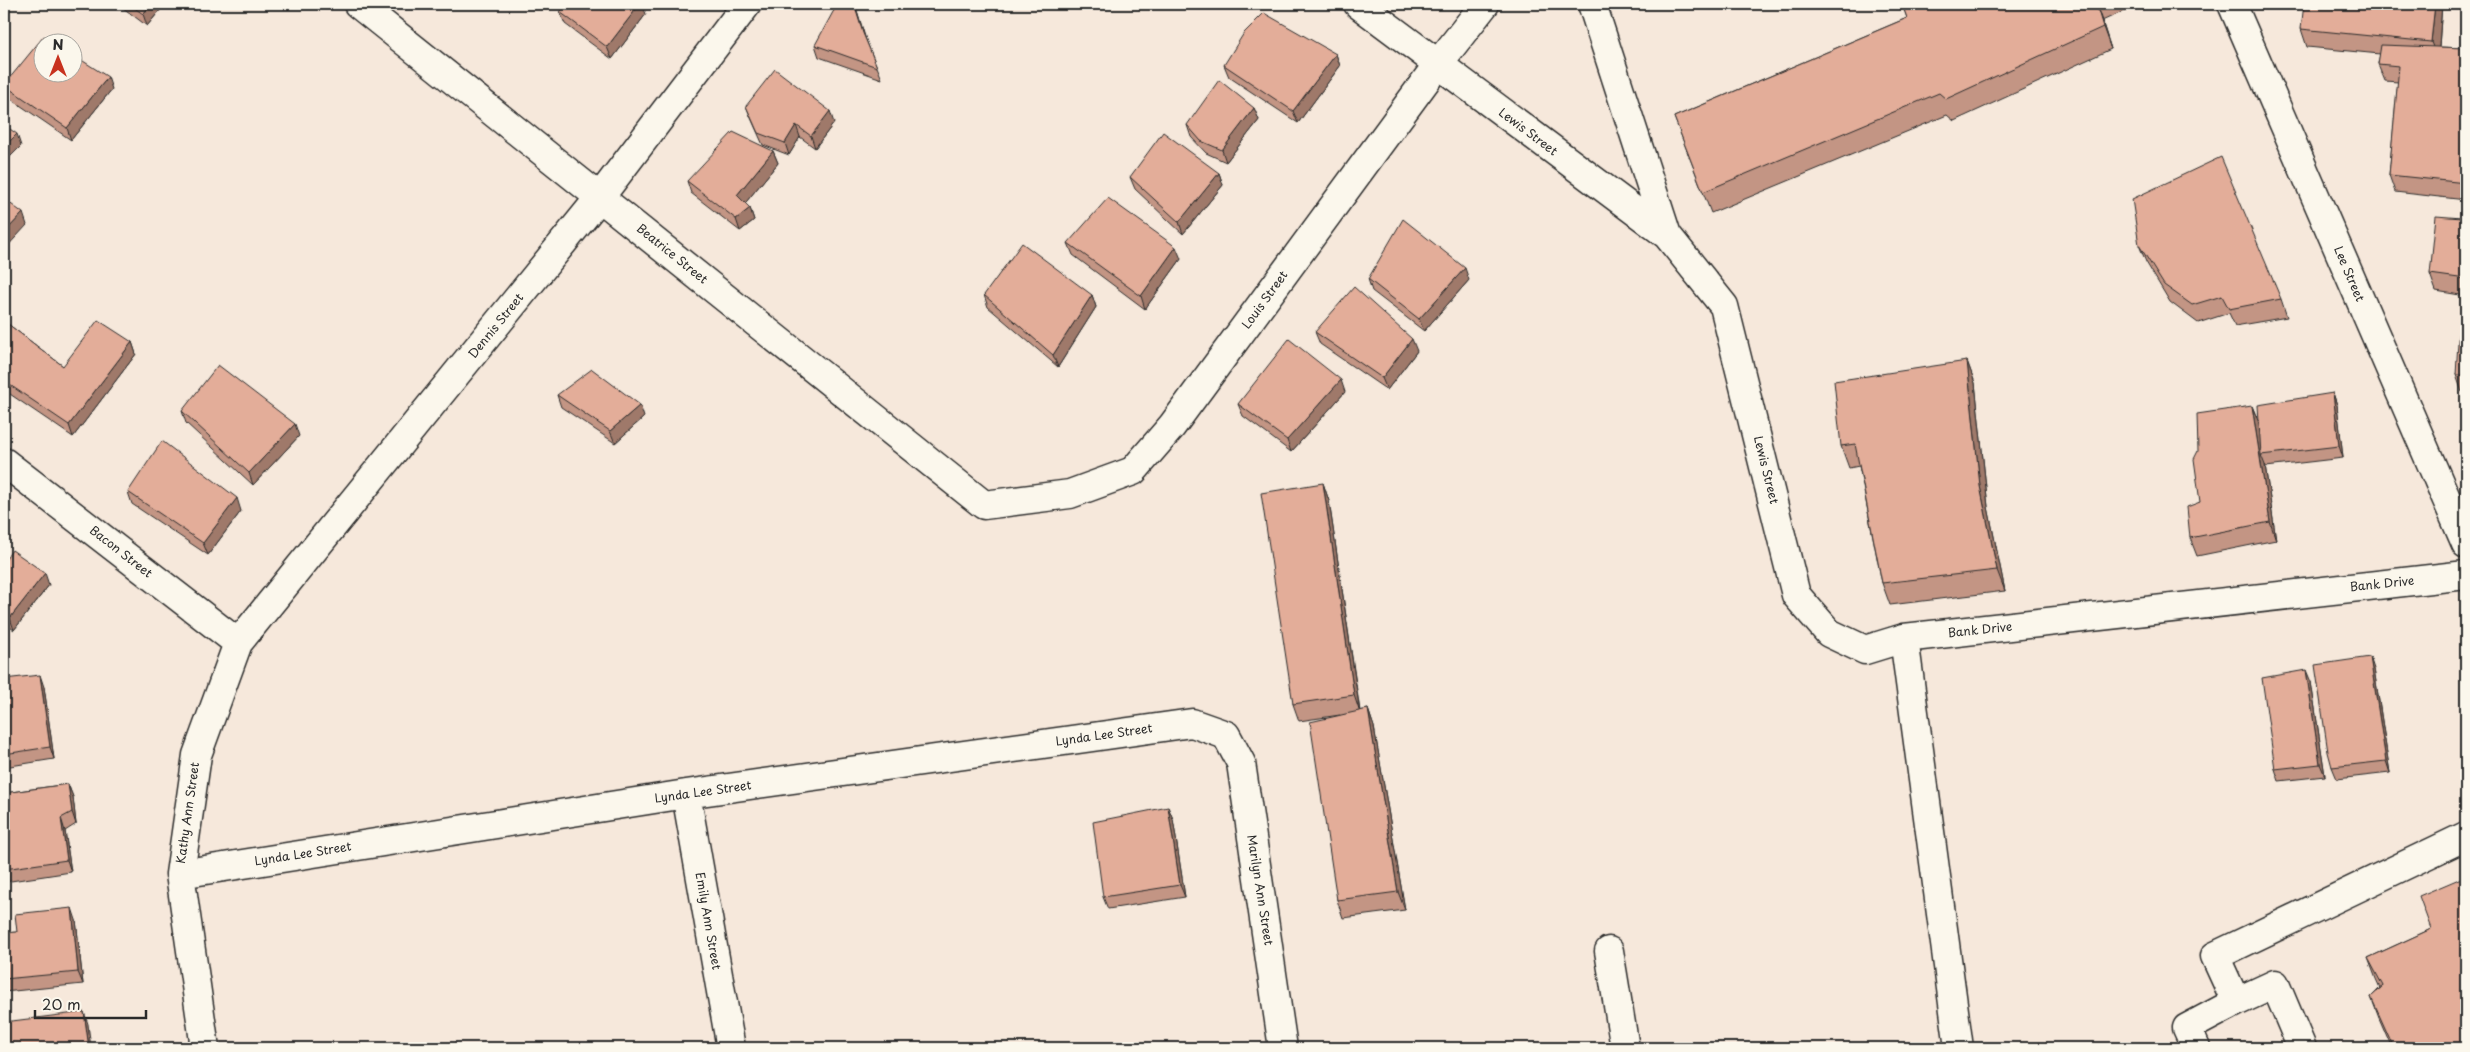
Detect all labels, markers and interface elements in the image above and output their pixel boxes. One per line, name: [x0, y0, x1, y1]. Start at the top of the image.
north arrow: [32, 32, 82, 82]
text: N: [52, 34, 64, 55]
street label: Lewis Street: [1495, 103, 1562, 159]
street label: Beatrice Street: [633, 219, 712, 288]
street label: Lee Street: [2330, 243, 2370, 304]
street label: Louis Street: [1237, 267, 1292, 332]
street label: Dennis Street: [463, 289, 527, 362]
street label: Lewis Street: [1750, 434, 1784, 506]
street label: Bacon Street: [86, 521, 157, 582]
street label: Bank Drive: [2349, 571, 2415, 595]
street label: Bank Drive: [1947, 617, 2013, 641]
street label: Lynda Lee Street: [1054, 718, 1154, 750]
street label: Kathy Ann Street: [171, 761, 203, 865]
street label: Lynda Lee Street: [653, 775, 753, 807]
street label: Marilyn Ann Street: [1243, 833, 1279, 947]
street label: Lynda Lee Street: [253, 836, 353, 870]
street label: Emily Ann Street: [692, 871, 726, 971]
scale bar: [35, 987, 146, 1019]
text: 20 m: [42, 992, 81, 1015]

